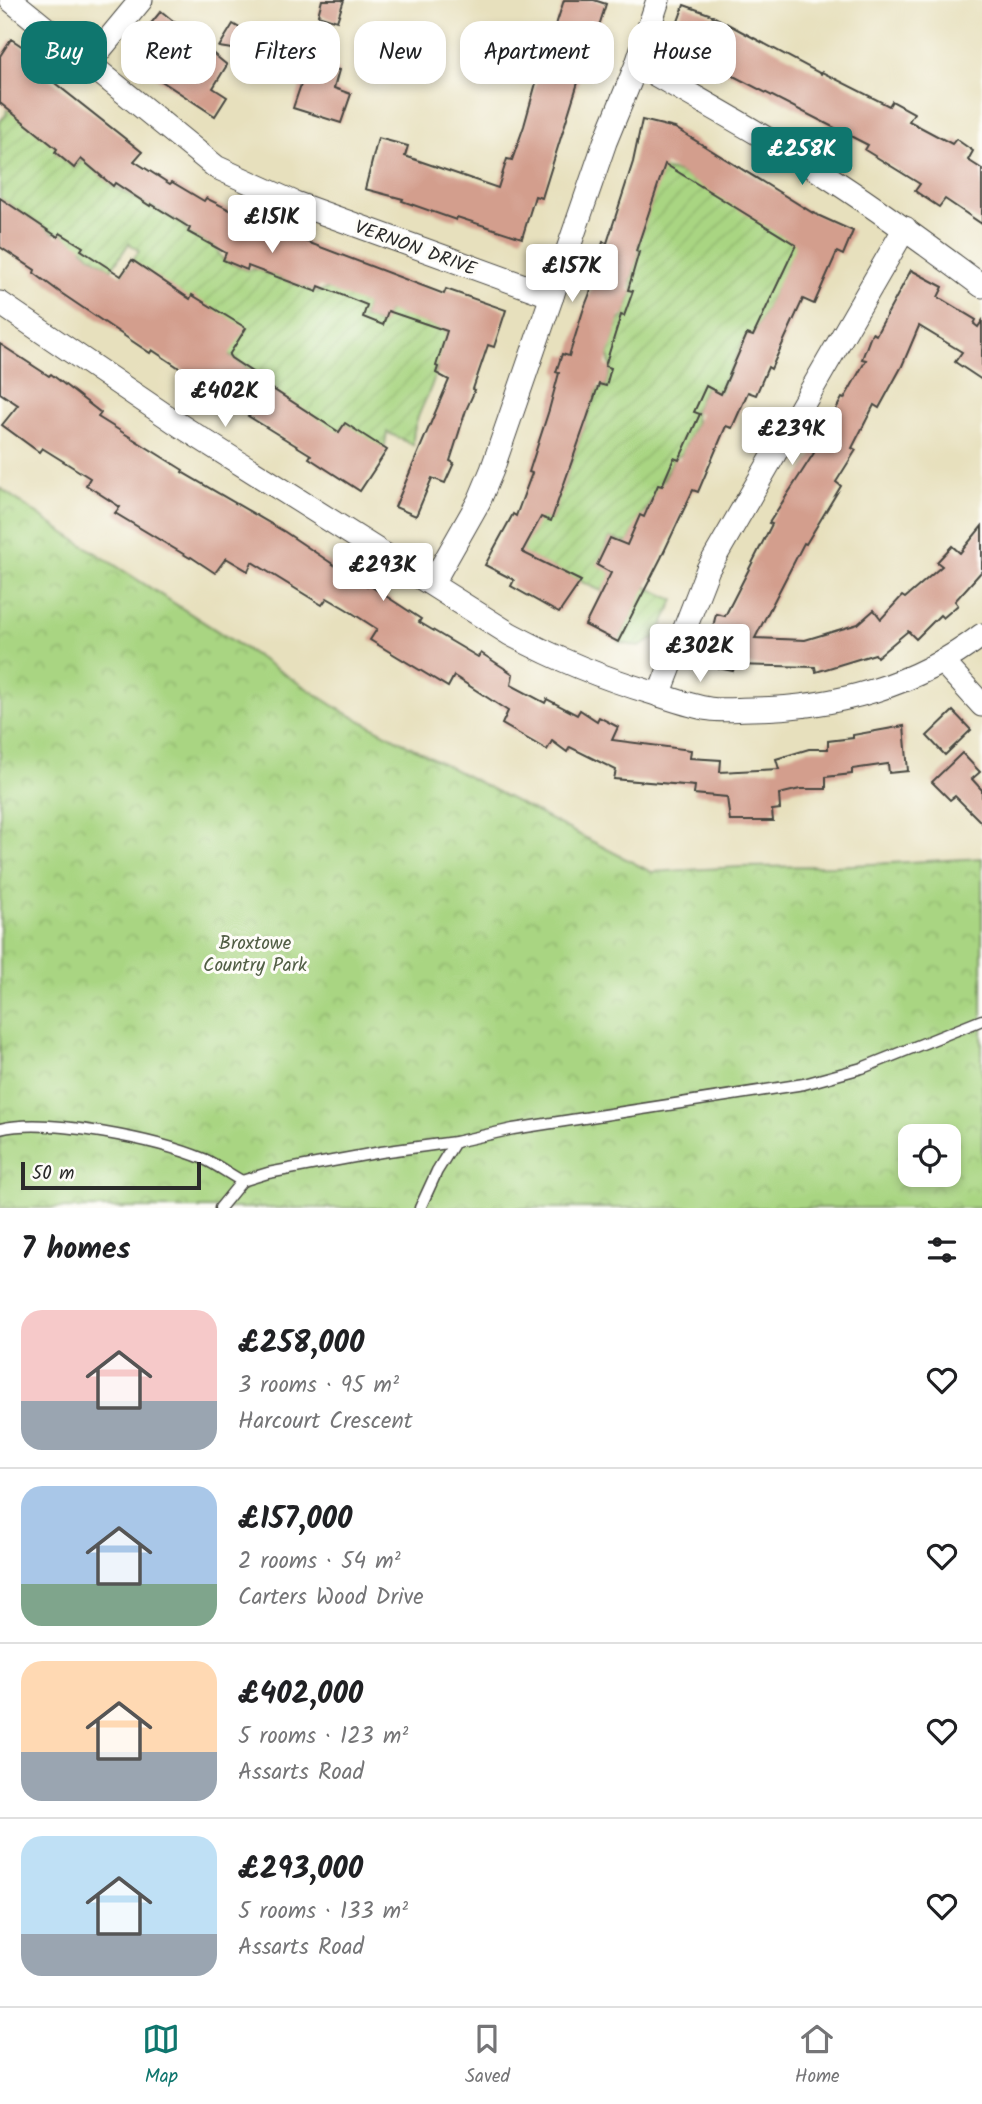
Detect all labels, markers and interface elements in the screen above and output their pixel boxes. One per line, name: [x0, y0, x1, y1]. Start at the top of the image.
chip: Buy: [21, 21, 107, 84]
chip: Rent: [121, 21, 216, 84]
chip: Filters: [230, 21, 340, 84]
chip: New: [354, 21, 446, 84]
chip: Apartment: [460, 21, 614, 84]
chip: House: [628, 21, 736, 84]
pin: £258K: [753, 128, 851, 187]
text: £258K: [767, 132, 837, 168]
pin: £151K: [223, 196, 321, 255]
text: £151K: [244, 200, 300, 236]
street label: VERNON DRIVE: [350, 213, 481, 285]
pin: £157K: [523, 244, 621, 304]
text: £157K: [542, 249, 602, 285]
pin: £402K: [176, 370, 274, 429]
text: £402K: [191, 374, 259, 410]
pin: £239K: [743, 407, 841, 467]
text: £239K: [758, 412, 826, 448]
pin: £293K: [334, 544, 432, 603]
text: £293K: [349, 548, 417, 584]
pin: £302K: [651, 624, 749, 684]
text: £302K: [666, 629, 734, 665]
park label: Broxtowe Country Park: [203, 929, 307, 981]
map controls: [898, 1124, 961, 1187]
button: locate: [898, 1124, 961, 1187]
scale bar: [21, 1159, 201, 1191]
text: 50 m: [32, 1159, 74, 1189]
text: 7 homes: [21, 1226, 131, 1274]
icon: filters: [923, 1231, 961, 1269]
text: £258,000: [238, 1320, 364, 1368]
icon: home: [77, 1338, 161, 1422]
icon: heart: [923, 1361, 961, 1399]
text: 3 rooms · 95 m²: [238, 1368, 399, 1404]
text: Harcourt Crescent: [238, 1404, 413, 1440]
text: £157,000: [238, 1496, 352, 1544]
icon: home: [77, 1514, 161, 1598]
icon: heart: [923, 1537, 961, 1575]
text: 2 rooms · 54 m²: [238, 1544, 401, 1580]
text: Carters Wood Drive: [238, 1580, 424, 1616]
text: £402,000: [238, 1671, 363, 1719]
icon: home: [77, 1689, 161, 1773]
icon: heart: [923, 1712, 961, 1750]
text: 5 rooms · 123 m²: [238, 1719, 408, 1755]
text: Assarts Road: [238, 1755, 364, 1791]
text: £293,000: [238, 1846, 363, 1894]
icon: home: [77, 1864, 161, 1948]
icon: heart: [923, 1887, 961, 1925]
text: 5 rooms · 133 m²: [238, 1894, 408, 1930]
text: Assarts Road: [238, 1930, 364, 1966]
tab: Map: [142, 2020, 180, 2092]
tab: Saved: [465, 2020, 510, 2092]
tab: Home: [795, 2020, 840, 2092]

